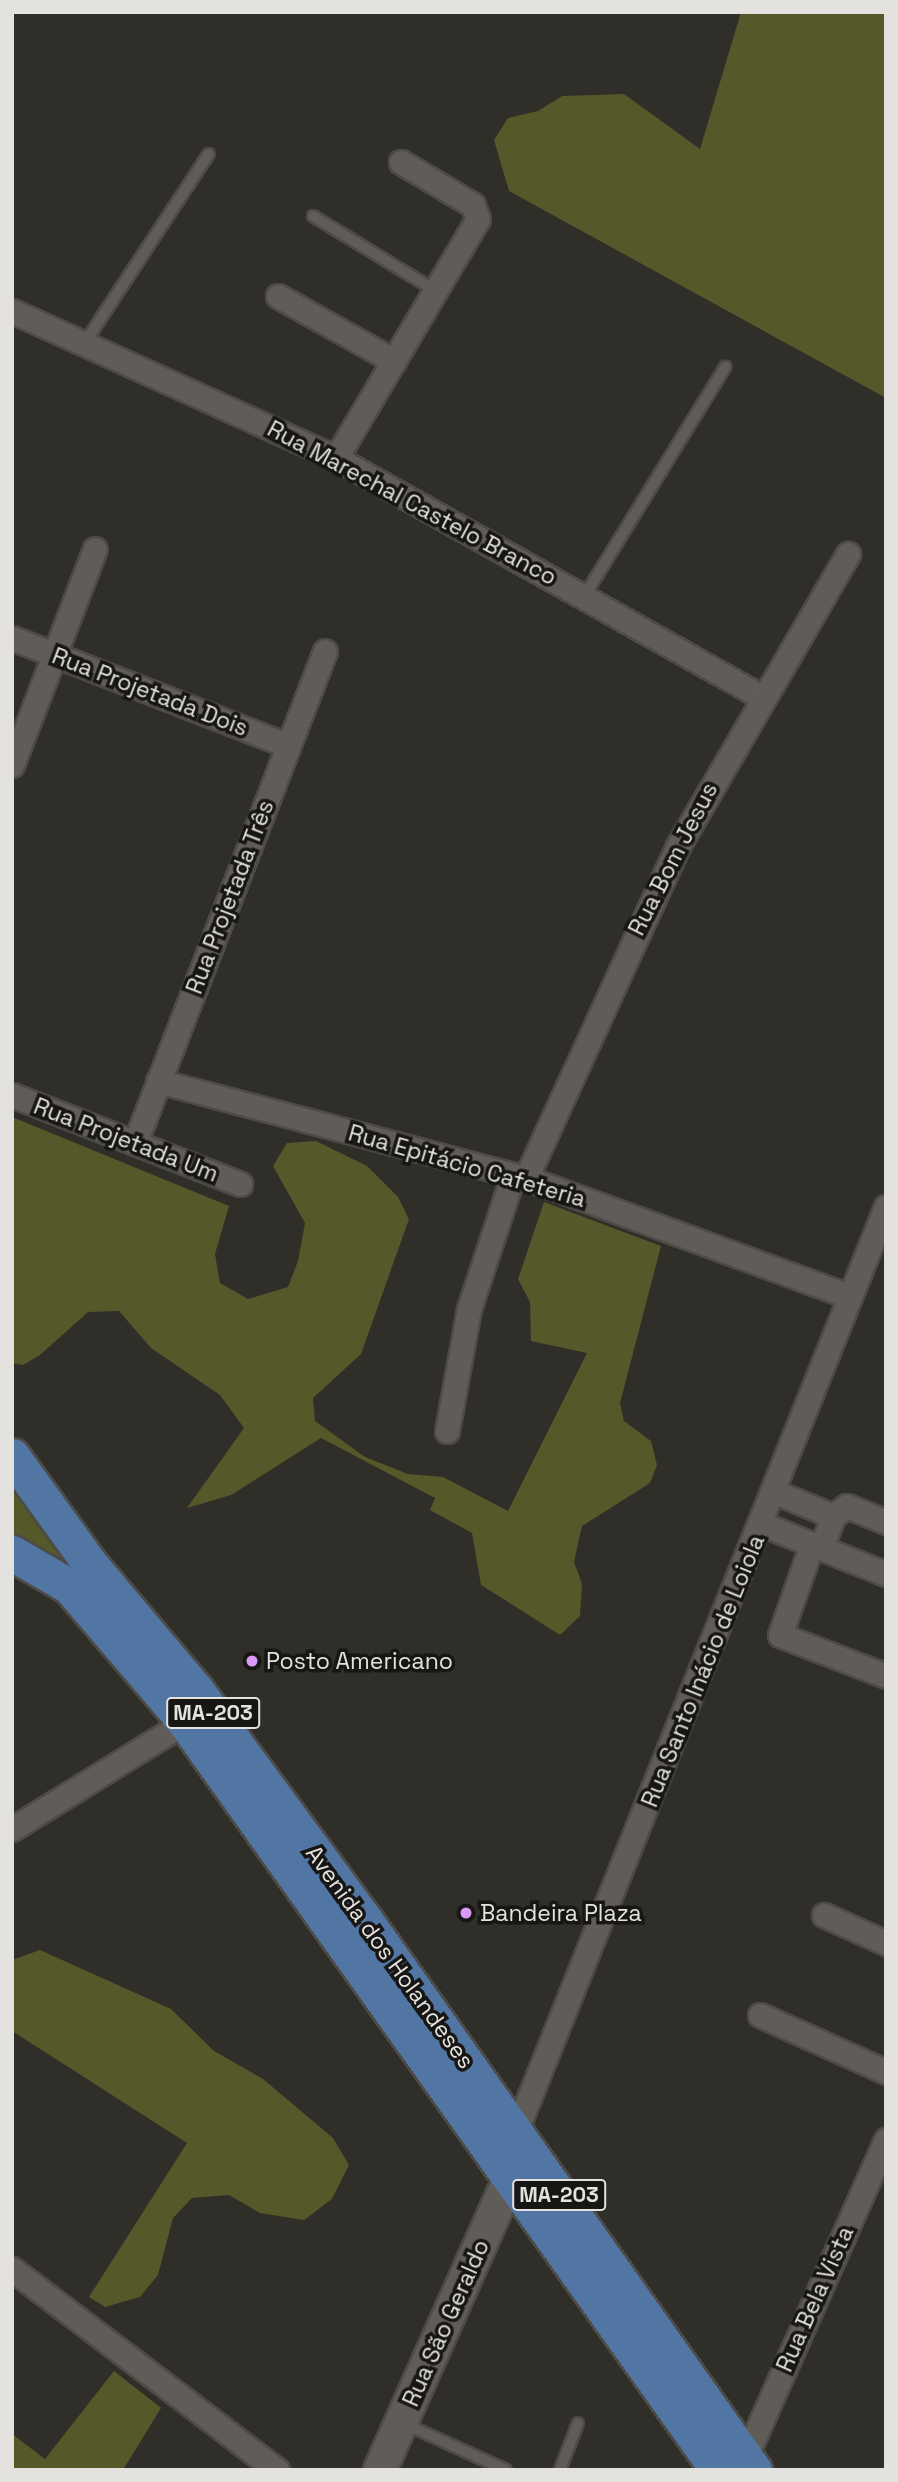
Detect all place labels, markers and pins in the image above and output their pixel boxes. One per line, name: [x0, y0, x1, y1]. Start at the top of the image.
place label: Posto Americano: [266, 1647, 453, 1675]
marker: Posto Americano: [244, 1653, 260, 1669]
place label: Bandeira Plaza: [480, 1899, 642, 1927]
marker: Bandeira Plaza: [458, 1905, 474, 1921]

